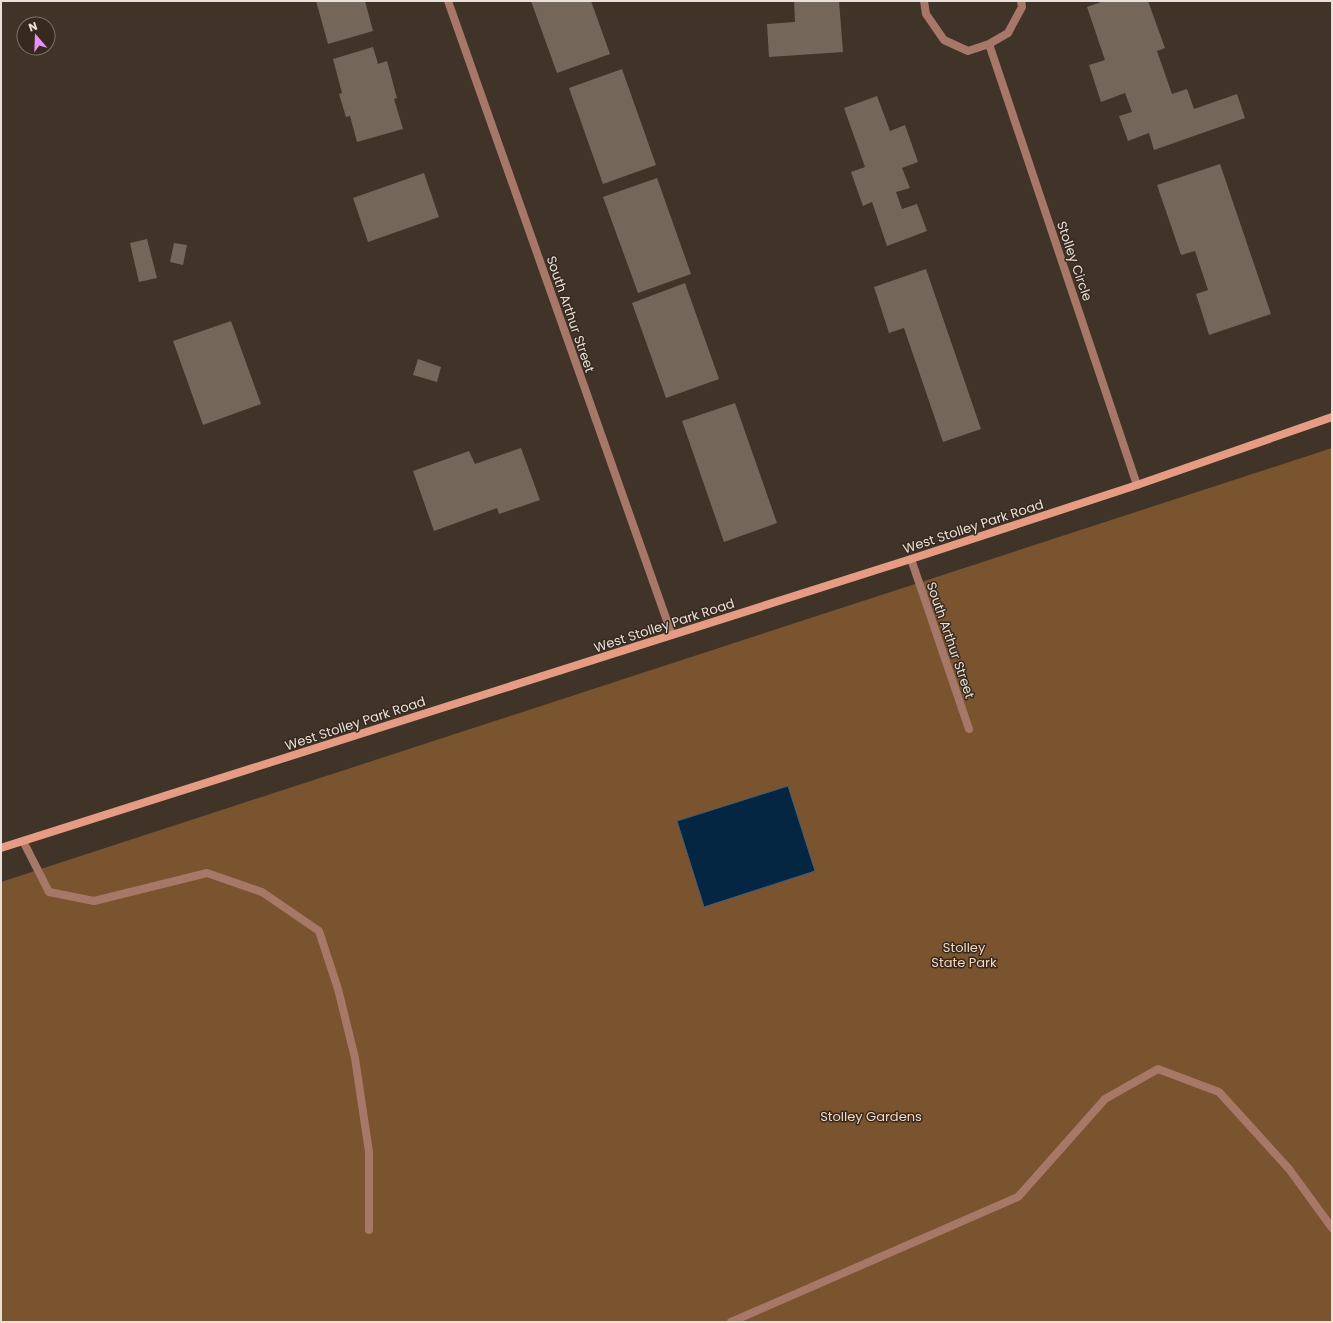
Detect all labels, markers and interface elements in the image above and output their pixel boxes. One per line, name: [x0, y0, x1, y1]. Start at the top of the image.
north arrow: [16, 16, 56, 56]
text: N: [26, 18, 39, 35]
street label: Stolley Circle: [1052, 219, 1097, 304]
street label: South Arthur Street: [542, 253, 599, 375]
street label: West Stolley Park Road: [900, 495, 1046, 558]
street label: South Arthur Street: [922, 579, 979, 701]
street label: West Stolley Park Road: [591, 594, 737, 657]
street label: West Stolley Park Road: [282, 692, 428, 755]
park label: Stolley State Park: [931, 938, 997, 972]
park label: Stolley Gardens: [820, 1107, 922, 1126]

